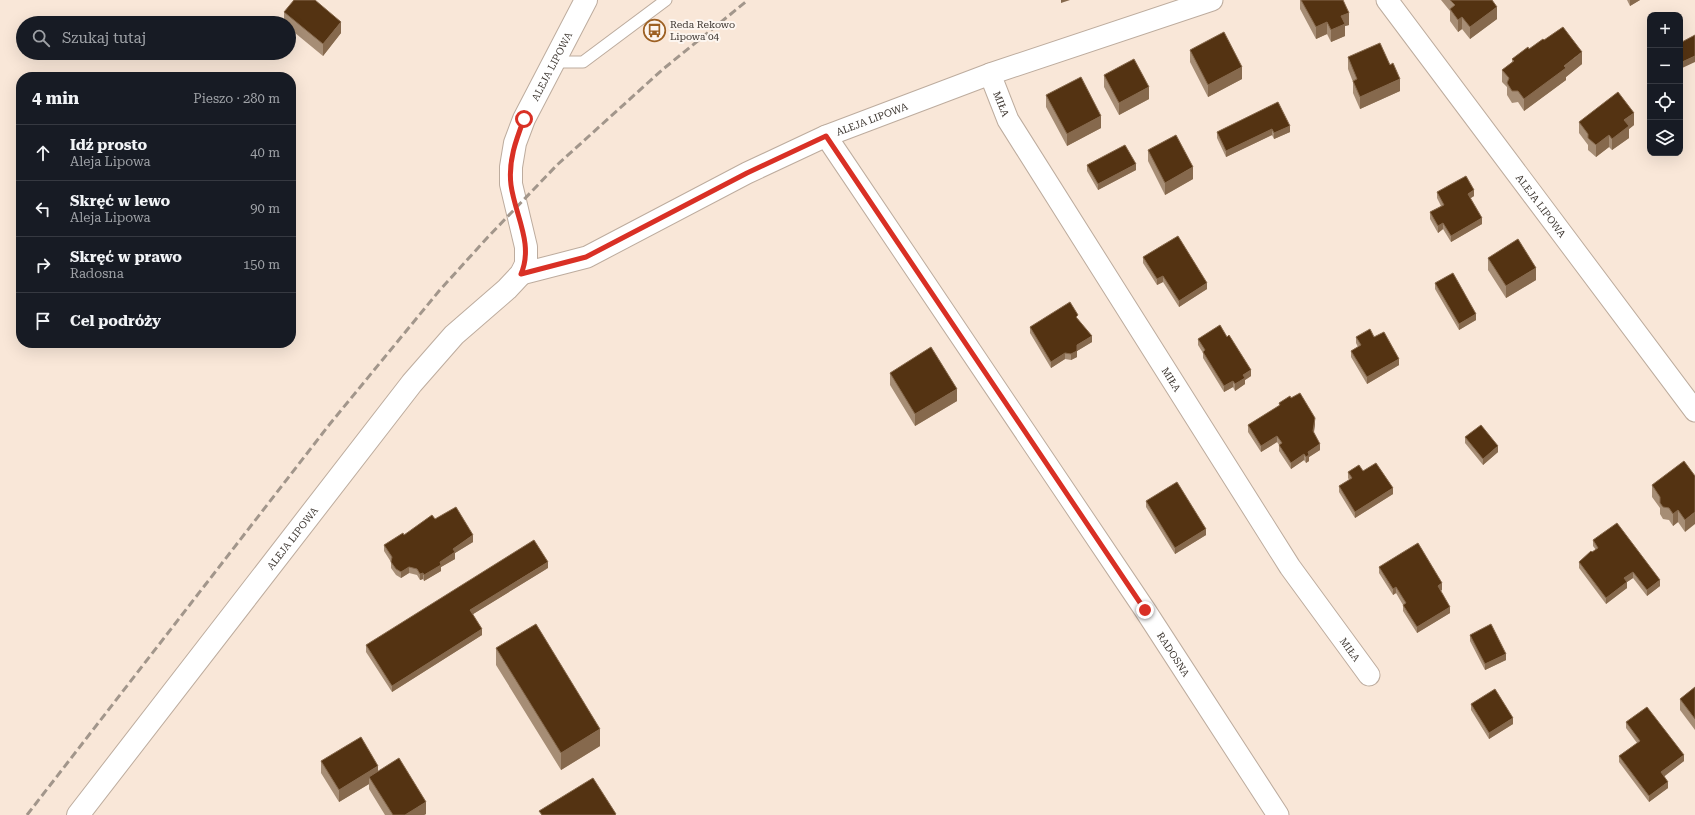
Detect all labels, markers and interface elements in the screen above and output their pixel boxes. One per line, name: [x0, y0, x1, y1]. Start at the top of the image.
map controls: [1647, 12, 1683, 156]
button: +: [1647, 12, 1683, 48]
search box: [16, 16, 296, 60]
bus stop icon: Reda Rekowo Lipowa 04: [641, 17, 667, 43]
place label: Reda Rekowo Lipowa 04: [670, 19, 735, 42]
icon: search: [30, 27, 52, 49]
text: Szukaj tutaj: [62, 29, 146, 47]
street label: ALEJA LIPOWA: [530, 30, 574, 103]
button: −: [1647, 48, 1683, 84]
button: locate: [1647, 84, 1683, 120]
text: 4 min: [32, 88, 79, 108]
street label: MIŁA: [991, 90, 1011, 118]
text: Pieszo · 280 m: [193, 91, 280, 106]
street label: ALEJA LIPOWA: [835, 101, 909, 138]
route start: [515, 110, 533, 128]
button: layers: [1647, 120, 1683, 156]
text: Idź prosto: [70, 136, 147, 154]
icon: ahead: [32, 142, 54, 164]
text: 40 m: [250, 145, 280, 160]
text: Aleja Lipowa: [70, 154, 151, 169]
street label: ALEJA LIPOWA: [1514, 172, 1568, 240]
text: Skręć w lewo: [70, 192, 170, 210]
icon: left: [32, 198, 54, 220]
text: 90 m: [250, 201, 280, 216]
text: Aleja Lipowa: [70, 210, 151, 225]
text: Skręć w prawo: [70, 248, 182, 266]
icon: right: [32, 254, 54, 276]
text: 150 m: [243, 257, 280, 272]
text: Radosna: [70, 266, 124, 281]
icon: arrive: [32, 310, 54, 332]
text: Cel podróży: [70, 312, 161, 330]
street label: MIŁA: [1159, 365, 1183, 394]
street label: ALEJA LIPOWA: [265, 505, 320, 572]
route end: [1136, 601, 1154, 619]
street label: RADOSNA: [1155, 630, 1192, 679]
street label: MIŁA: [1338, 636, 1362, 664]

